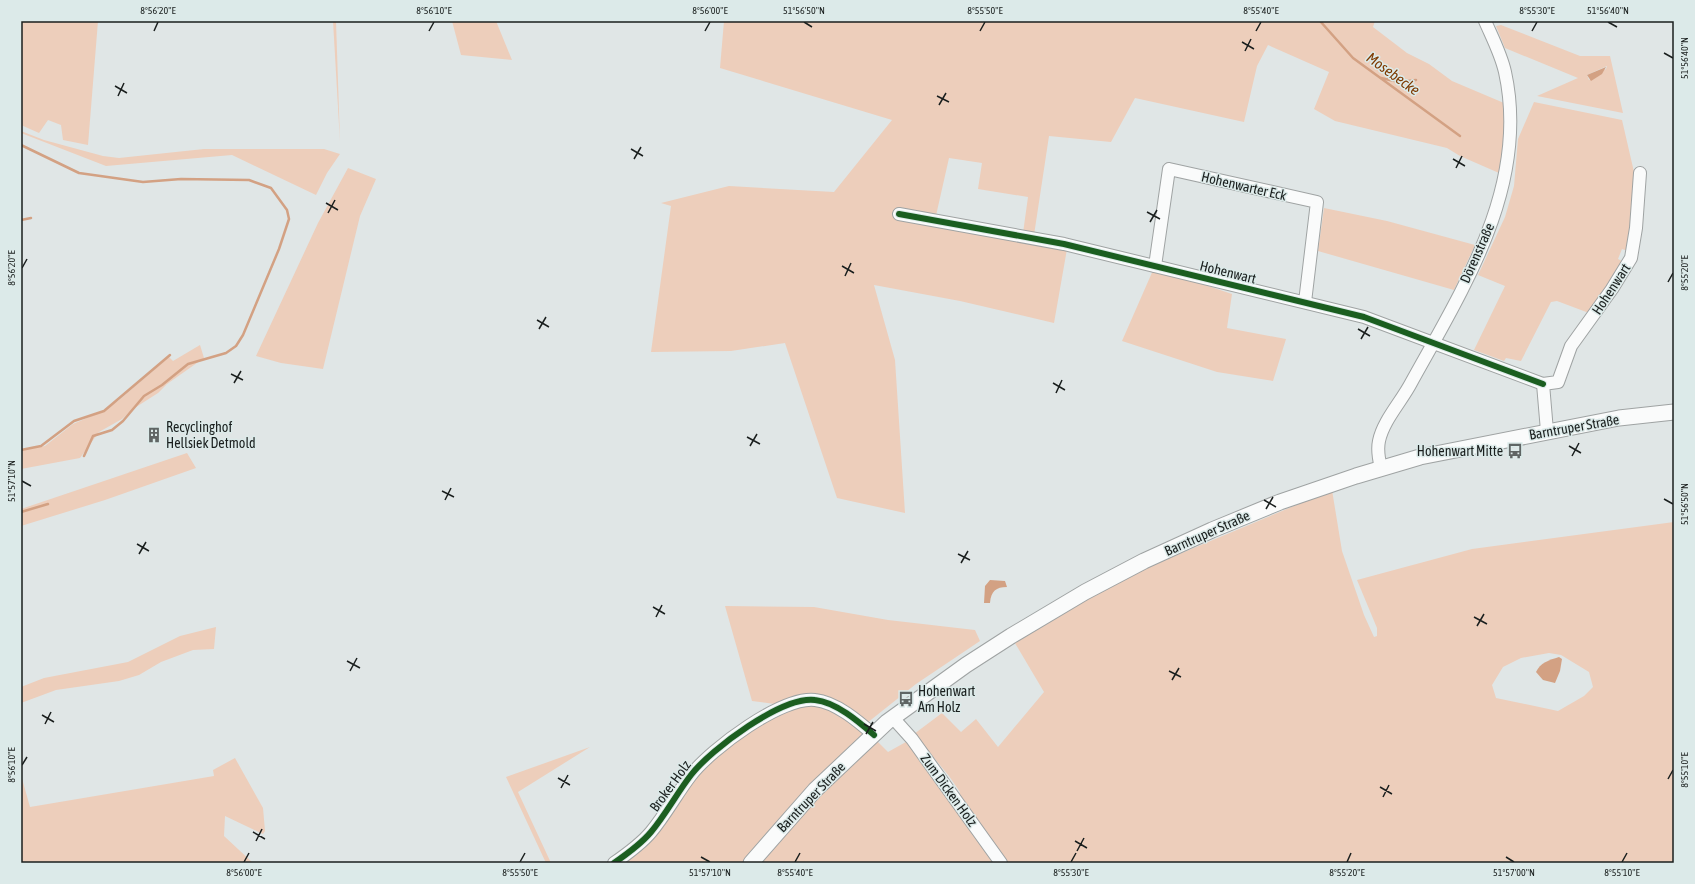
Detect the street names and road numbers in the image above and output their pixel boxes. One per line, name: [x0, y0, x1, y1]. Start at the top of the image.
street label: Hohenwarter Eck: [1200, 168, 1288, 204]
street label: Dörenstraße: [1457, 221, 1497, 285]
street label: Hohenwart: [1198, 257, 1258, 287]
street label: Hohenwart: [1589, 261, 1633, 317]
street label: Barntruper Straße: [1528, 411, 1620, 443]
street label: Barntruper Straße: [1162, 507, 1252, 559]
street label: Zum Dicken Holz: [917, 751, 981, 829]
street label: Broker Holz: [646, 757, 694, 815]
street label: Barntruper Straße: [774, 759, 848, 835]

